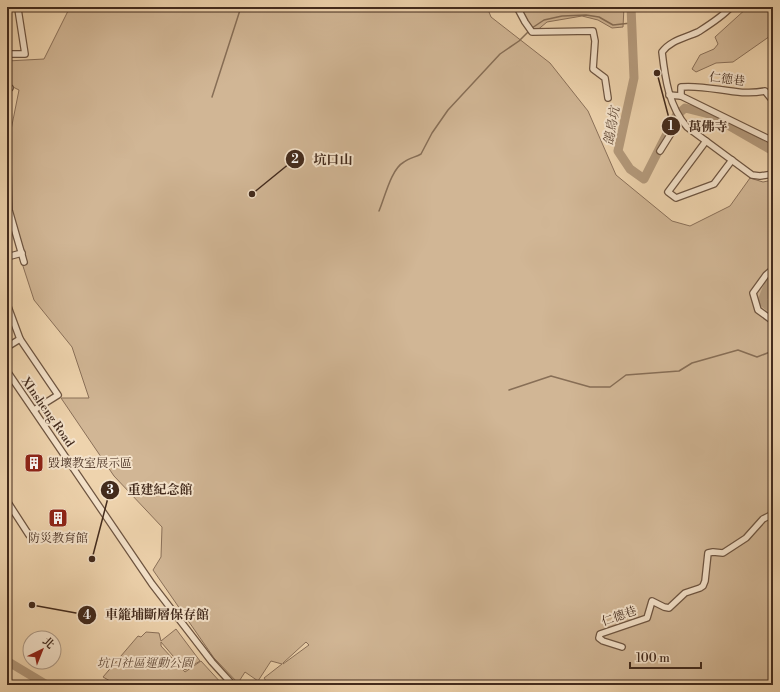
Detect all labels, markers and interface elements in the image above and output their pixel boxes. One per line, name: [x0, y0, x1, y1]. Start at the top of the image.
street label: 仁德巷: [708, 70, 746, 89]
water label: 鴿鳥坑: [601, 104, 624, 147]
callout: 萬佛寺: [661, 113, 736, 138]
text: 1: [668, 119, 674, 134]
text: 萬佛寺: [688, 119, 728, 135]
callout: 坑口山: [285, 147, 360, 172]
text: 2: [291, 152, 299, 167]
text: 坑口山: [313, 152, 353, 168]
street label: XInsheng Road: [17, 374, 77, 450]
building icon: 毀壞教室展示區: [23, 452, 45, 474]
place label: 毀壞教室展示區: [48, 456, 132, 471]
callout: 重建紀念館: [100, 477, 201, 502]
text: 重建紀念館: [127, 482, 193, 498]
text: 3: [106, 483, 114, 498]
building icon: 防災教育館: [47, 507, 69, 529]
place label: 防災教育館: [28, 531, 88, 546]
callout: 車籠埔斷層保存館: [77, 602, 217, 627]
street label: 仁德巷: [600, 604, 639, 629]
text: 車籠埔斷層保存館: [105, 607, 209, 623]
text: 4: [83, 608, 91, 623]
north arrow: [22, 630, 62, 670]
text: 北: [39, 635, 57, 652]
scale bar: [630, 644, 701, 670]
text: 100 m: [636, 651, 670, 666]
park label: 坑口社區運動公園: [97, 656, 195, 671]

